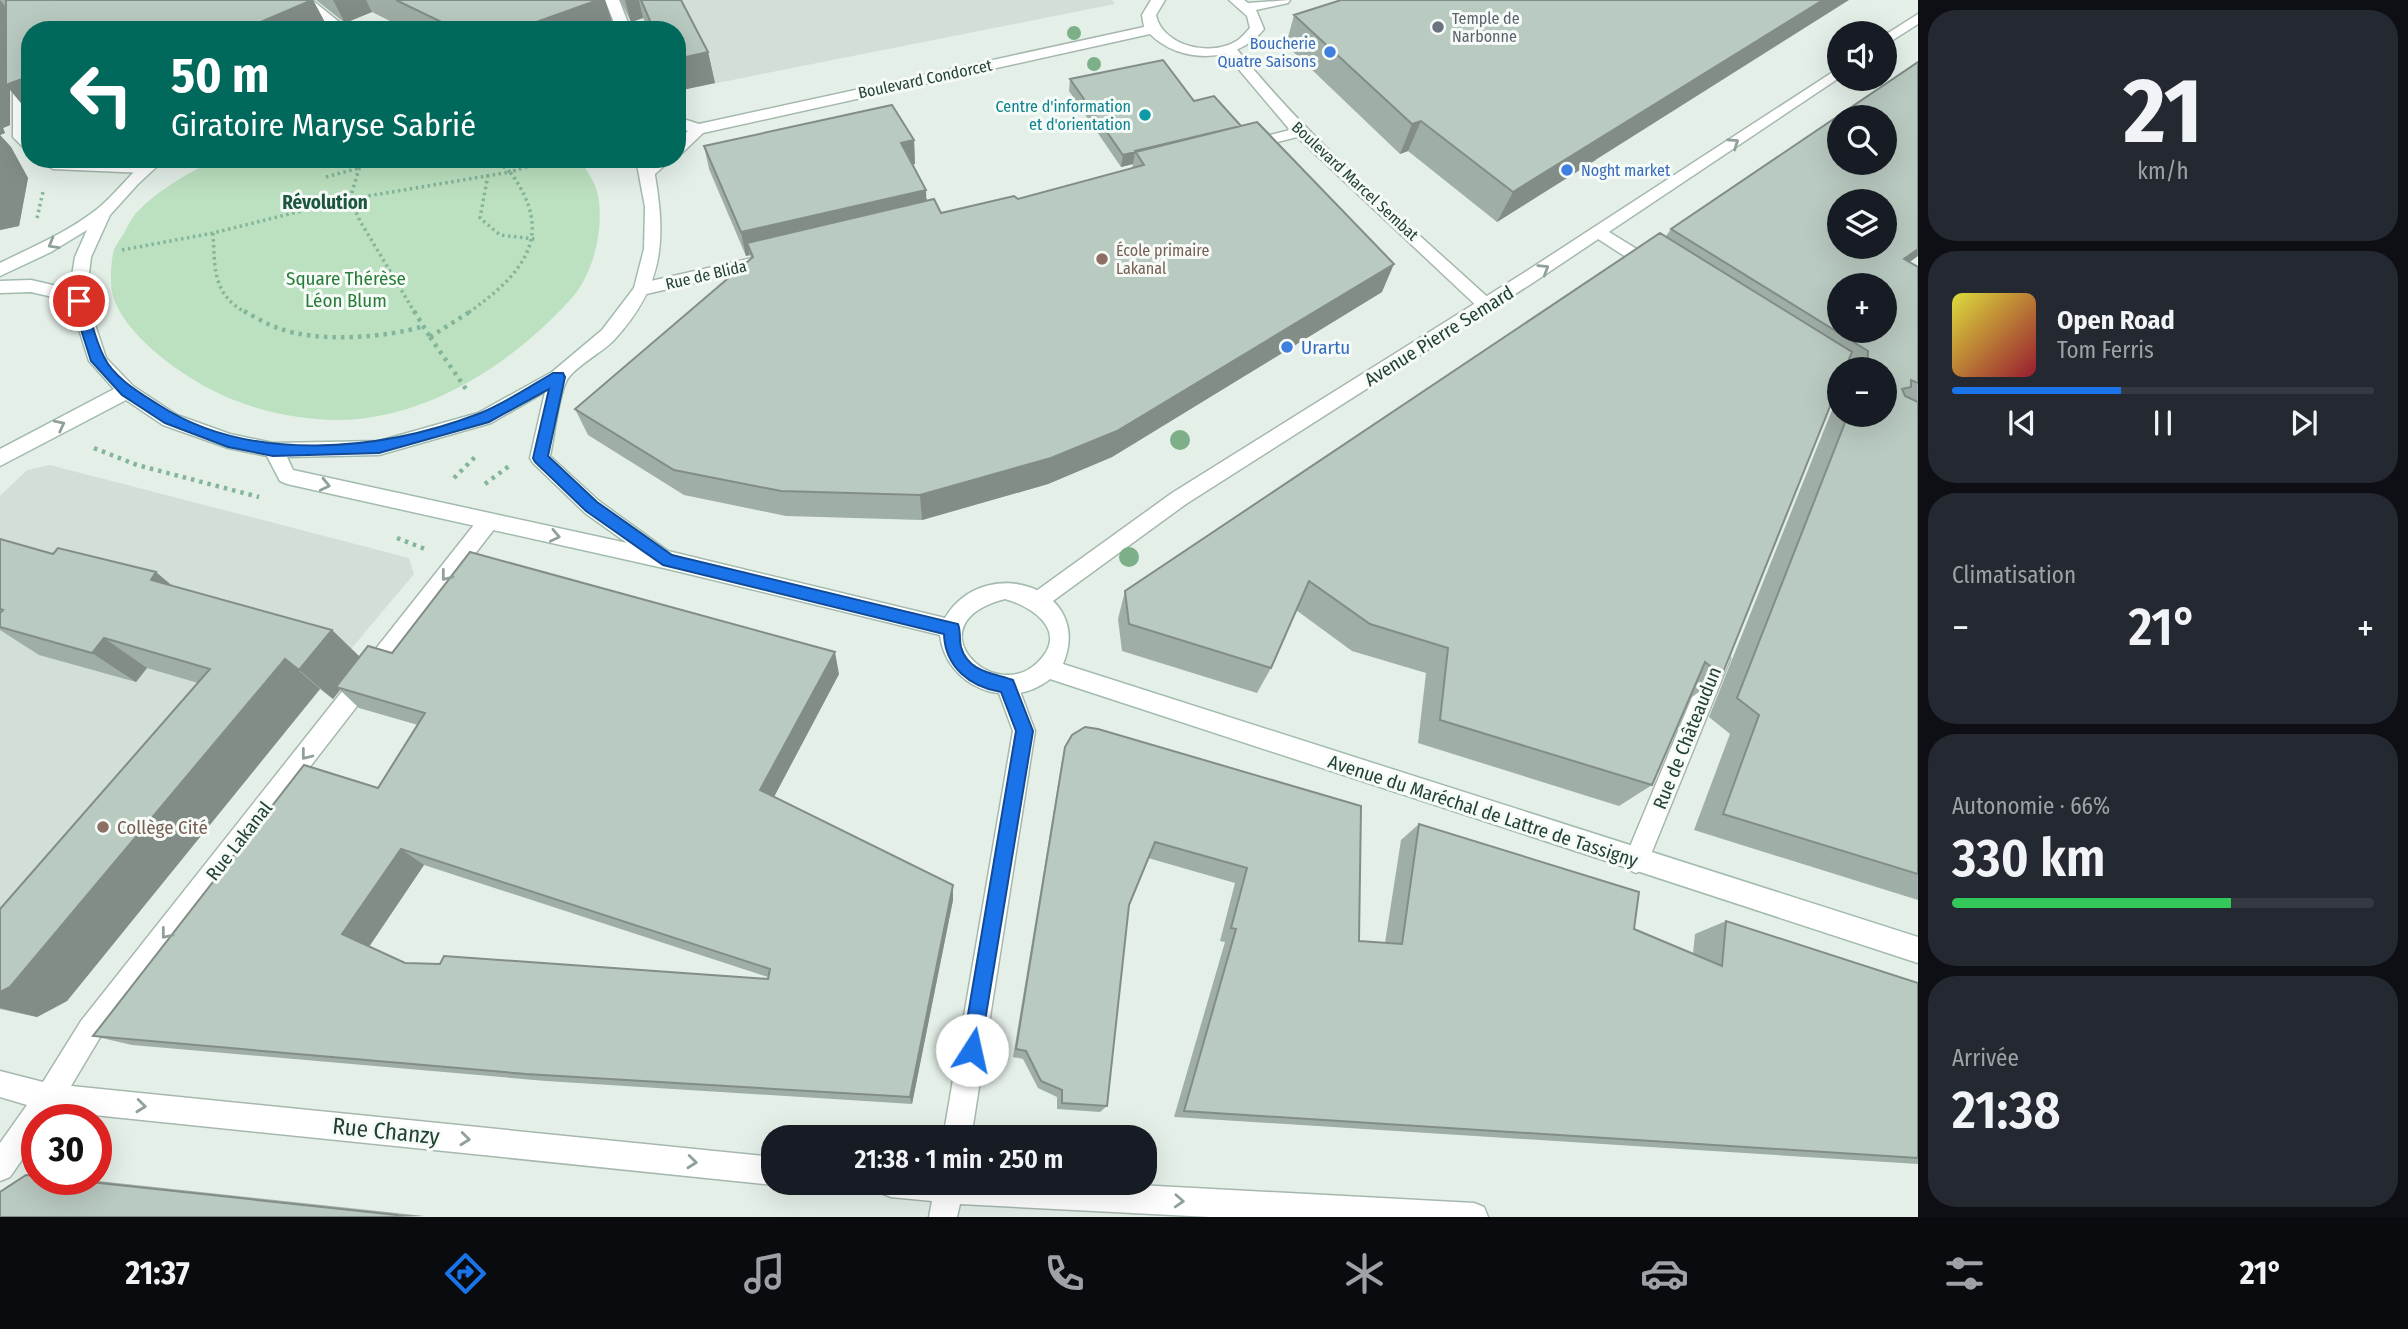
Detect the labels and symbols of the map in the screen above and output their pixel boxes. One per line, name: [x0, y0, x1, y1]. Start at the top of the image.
place label: Temple de Narbonne: [1452, 9, 1520, 46]
marker: Temple de Narbonne: [1430, 19, 1446, 35]
place label: Boucherie Quatre Saisons: [1217, 34, 1316, 71]
marker: Boucherie Quatre Saisons: [1322, 44, 1338, 60]
street label: Boulevard Condorcet: [856, 55, 994, 102]
place label: Centre d'information et d'orientation: [996, 97, 1131, 134]
marker: Centre d'information et d'orientation: [1137, 107, 1153, 123]
street label: Boulevard Marcel Sembat: [1288, 117, 1423, 245]
one-way arrow: [1726, 139, 1739, 151]
place label: Noght market: [1581, 161, 1671, 180]
marker: Noght market: [1559, 162, 1575, 178]
district label: Révolution: [282, 191, 368, 214]
one-way arrow: [47, 236, 60, 249]
place label: École primaire Lakanal: [1116, 241, 1209, 278]
marker: École primaire Lakanal: [1094, 251, 1110, 267]
street label: Rue de Blida: [664, 256, 748, 294]
one-way arrow: [1537, 264, 1550, 277]
park label: Square Thérèse Léon Blum: [286, 267, 406, 312]
pin: [49, 271, 109, 331]
street label: Avenue Pierre Semard: [1360, 281, 1518, 391]
place label: Urartu: [1301, 336, 1350, 359]
marker: Urartu: [1279, 339, 1295, 355]
one-way arrow: [53, 420, 65, 434]
one-way arrow: [319, 476, 331, 491]
one-way arrow: [549, 528, 561, 543]
one-way arrow: [442, 568, 455, 581]
street label: Rue de Châteaudun: [1648, 663, 1726, 813]
one-way arrow: [302, 747, 314, 760]
street label: Avenue du Maréchal de Lattre de Tassigny: [1325, 750, 1641, 872]
street label: Rue Lakanal: [201, 797, 277, 885]
place label: Collège Cité: [117, 816, 208, 839]
marker: Collège Cité: [95, 819, 111, 835]
one-way arrow: [161, 926, 174, 939]
position arrow: [935, 1013, 1009, 1087]
one-way arrow: [136, 1098, 147, 1113]
speed limit sign: 30: [21, 1104, 112, 1195]
street label: Rue Chanzy: [331, 1111, 442, 1151]
one-way arrow: [460, 1131, 471, 1146]
one-way arrow: [686, 1155, 697, 1170]
one-way arrow: [1174, 1194, 1185, 1209]

